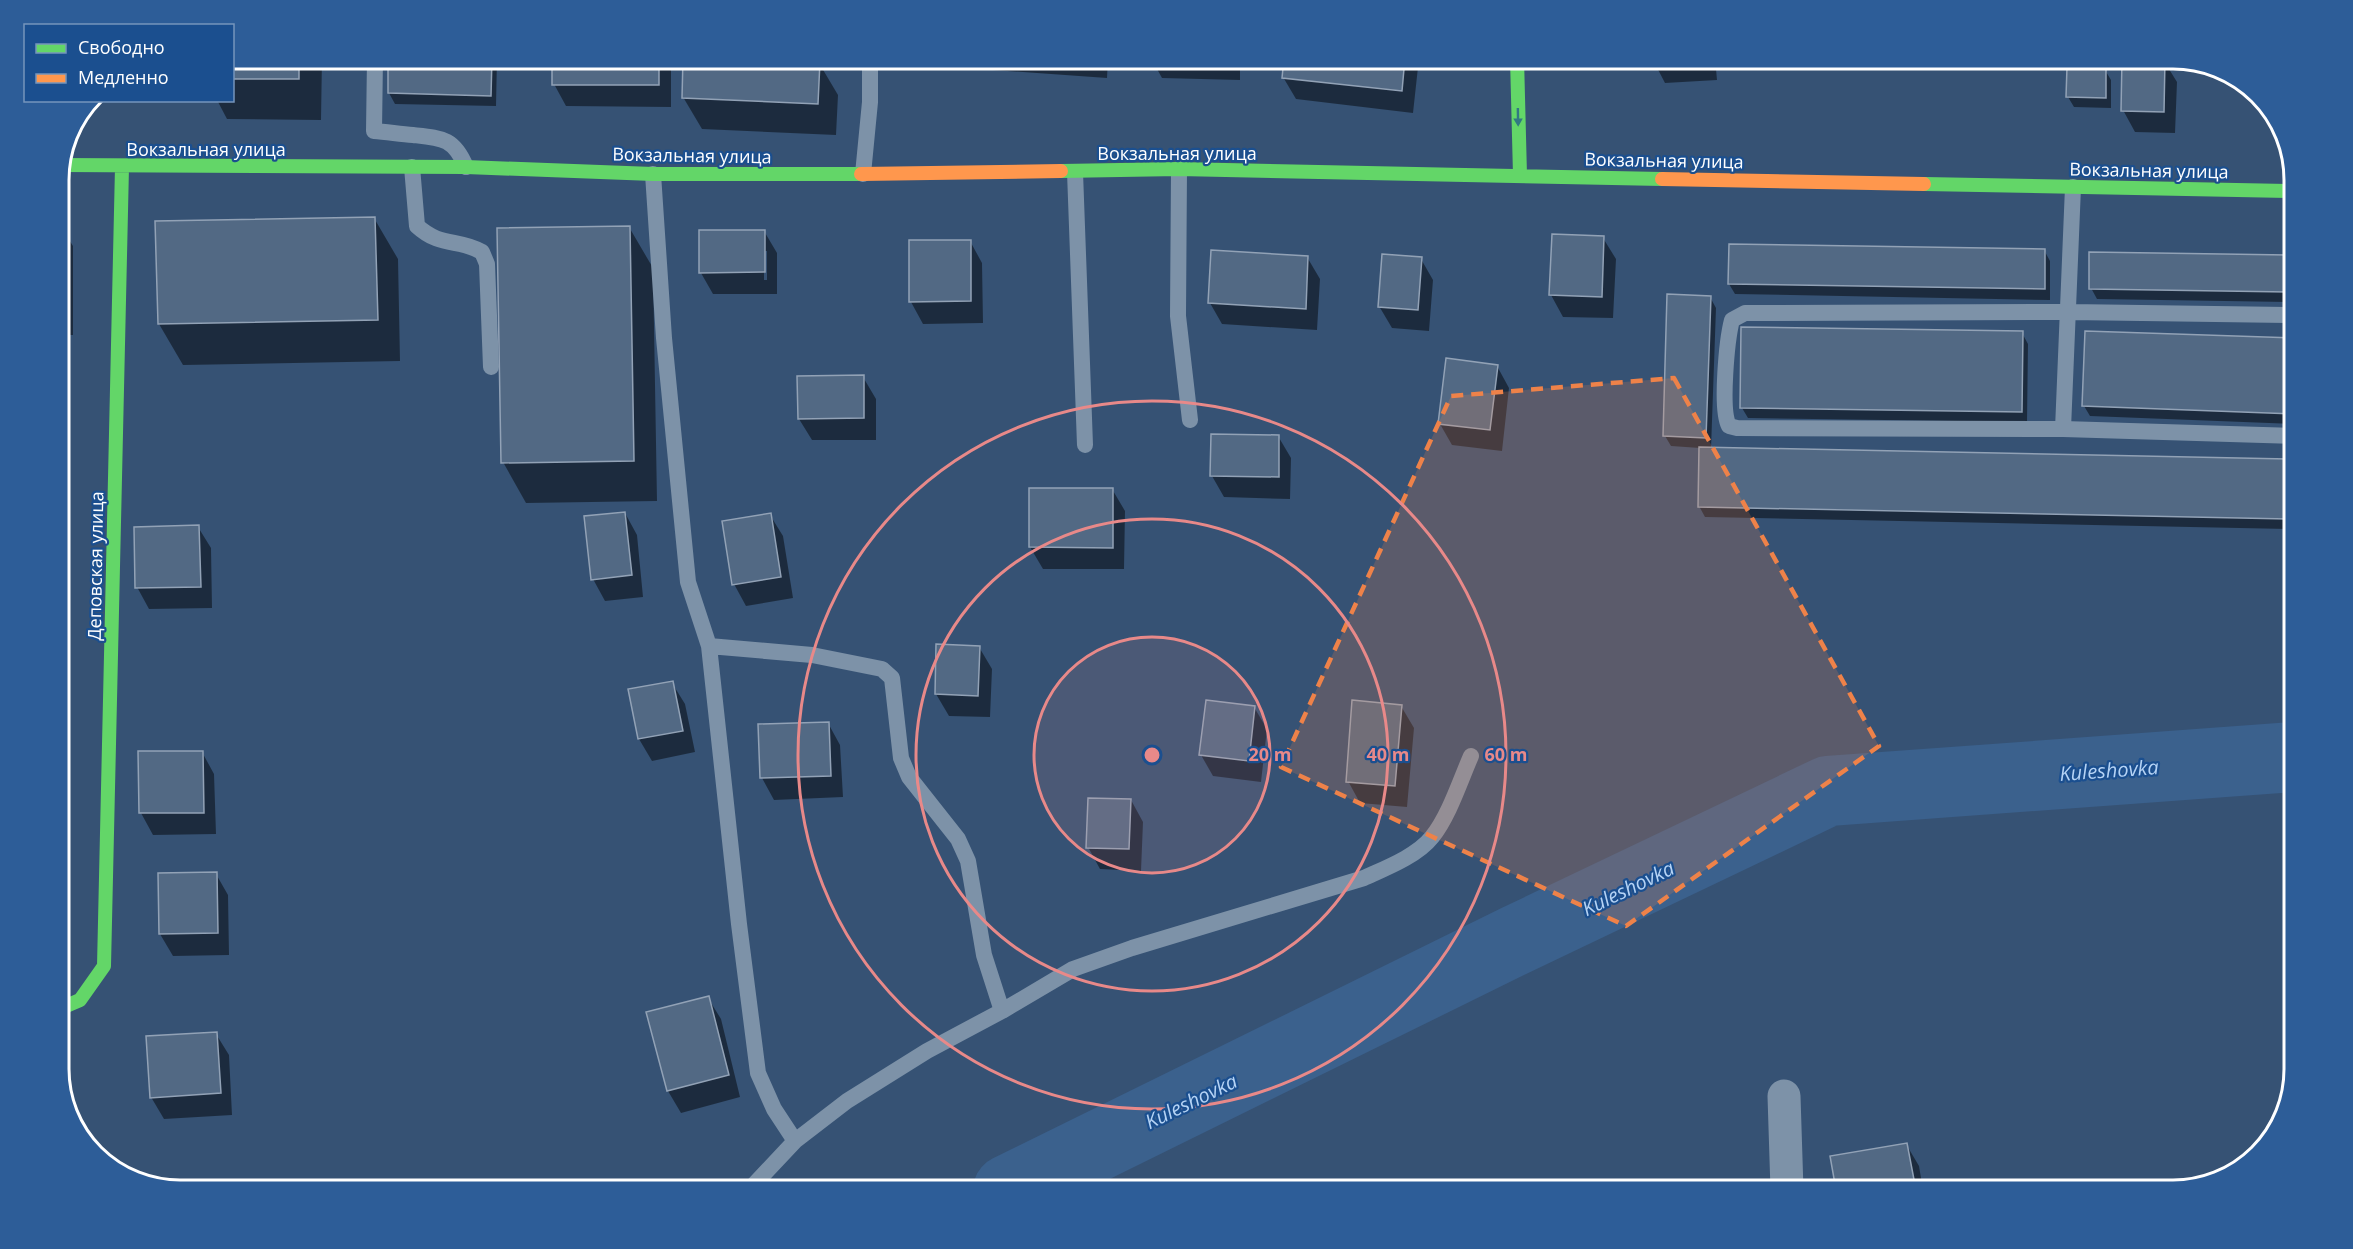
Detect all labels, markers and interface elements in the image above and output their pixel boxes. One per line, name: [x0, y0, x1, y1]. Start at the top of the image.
legend: [24, 24, 234, 102]
text: Свободно: [78, 35, 165, 59]
text: Медленно: [78, 65, 169, 89]
one-way arrow: [1514, 107, 1523, 126]
street label: Вокзальная улица: [126, 137, 286, 161]
street label: Вокзальная улица: [1097, 141, 1257, 165]
street label: Вокзальная улица: [612, 142, 772, 168]
street label: Вокзальная улица: [1584, 147, 1744, 173]
street label: Вокзальная улица: [2069, 157, 2229, 183]
street label: Деповская улица: [82, 491, 108, 641]
text: 20 m: [1249, 742, 1291, 766]
text: 40 m: [1367, 742, 1409, 766]
text: 60 m: [1485, 742, 1527, 766]
centre of rings: [1142, 745, 1162, 765]
water label: Kuleshovka: [2058, 753, 2160, 787]
water label: Kuleshovka: [1577, 854, 1679, 922]
water label: Kuleshovka: [1140, 1067, 1242, 1135]

